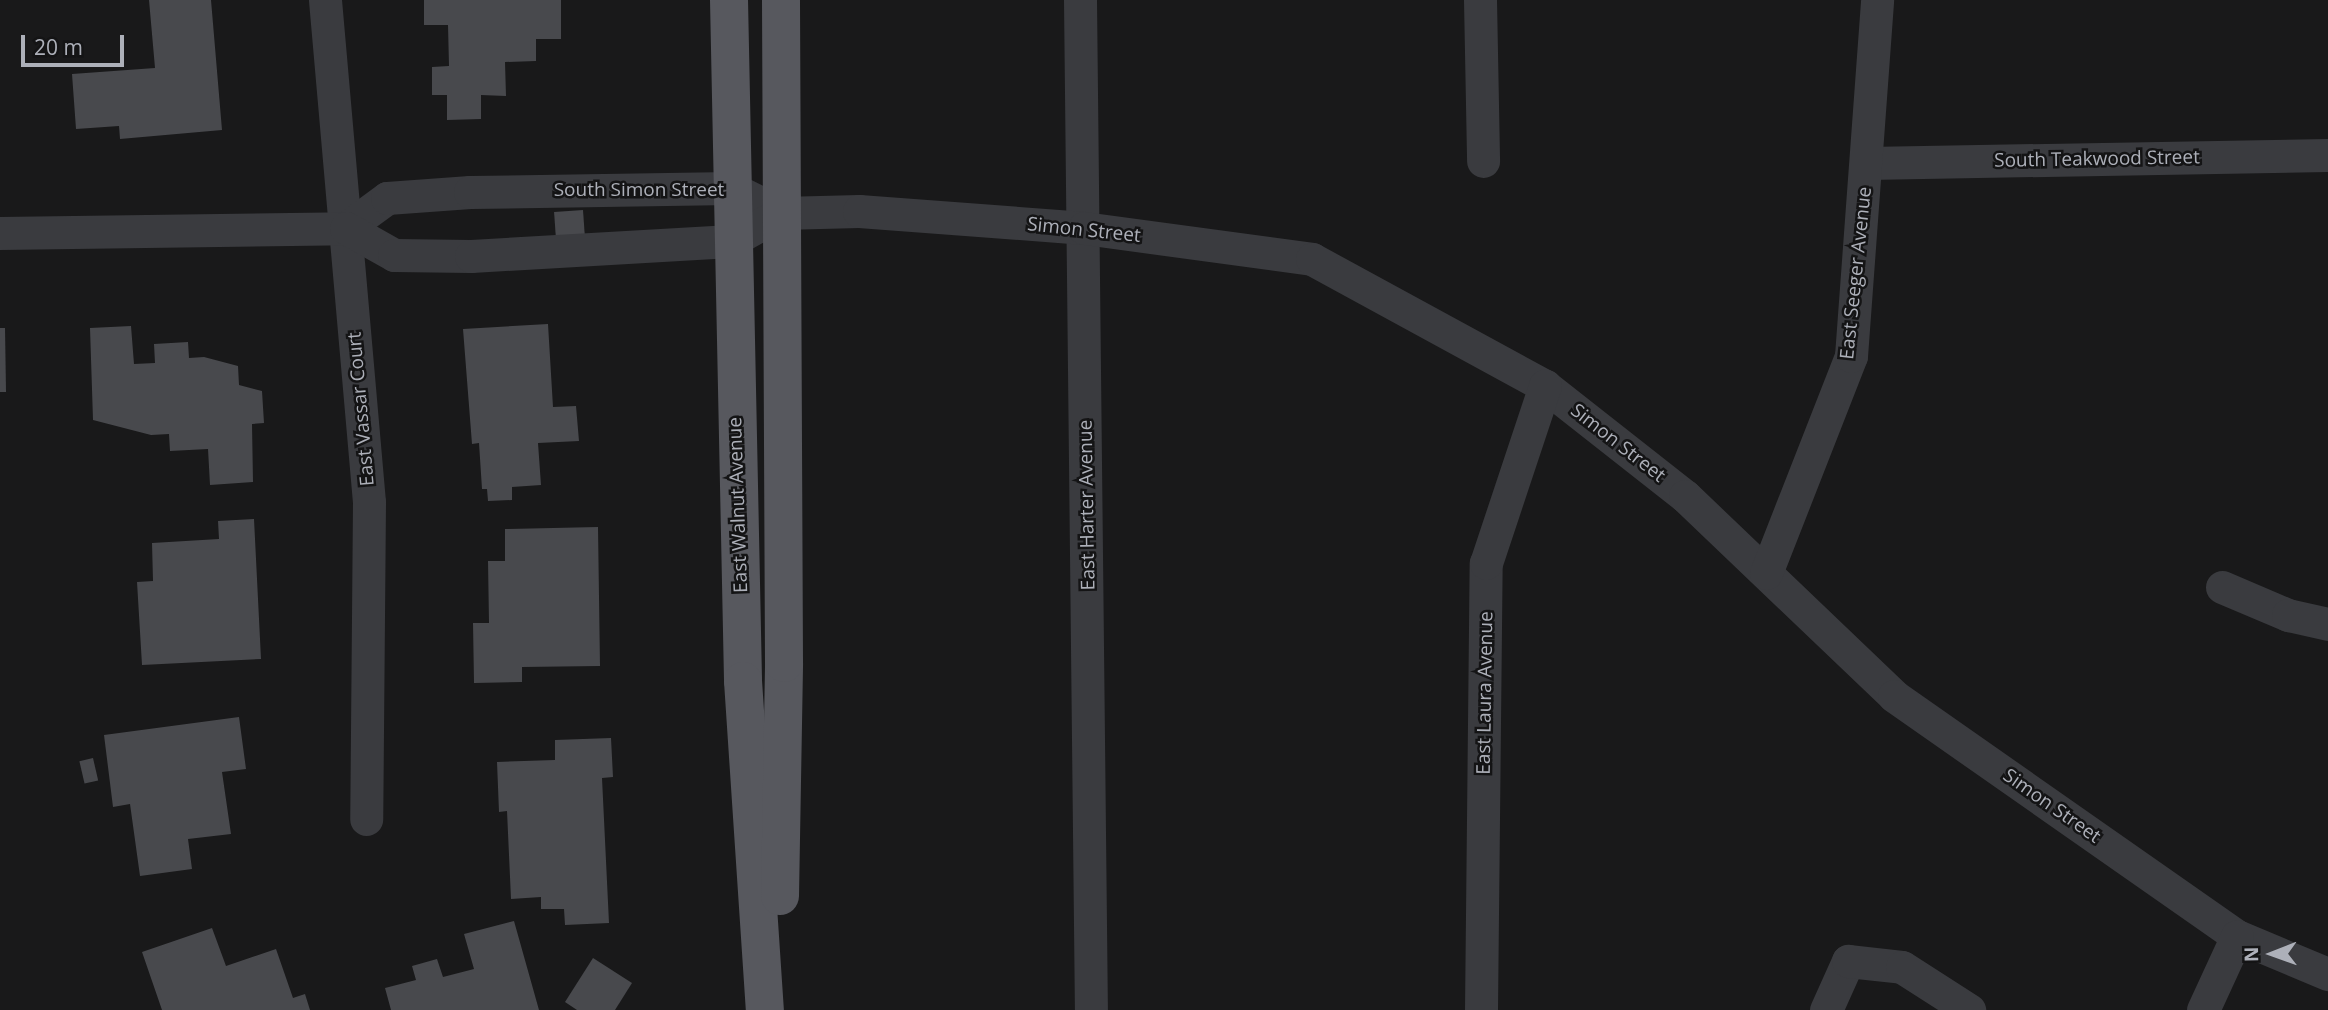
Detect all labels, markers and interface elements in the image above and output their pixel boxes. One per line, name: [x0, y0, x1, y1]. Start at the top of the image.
scale bar: [24, 21, 128, 65]
text: 20 m: [34, 33, 83, 61]
street label: South Teakwood Street: [1994, 146, 2200, 172]
street label: South Simon Street: [554, 179, 724, 201]
street label: East Seeger Avenue: [1836, 186, 1876, 360]
street label: Simon Street: [1026, 213, 1142, 247]
street label: East Vassar Court: [343, 331, 379, 487]
street label: Simon Street: [1566, 399, 1670, 487]
street label: East Walnut Avenue: [724, 417, 752, 593]
street label: East Harter Avenue: [1074, 420, 1100, 590]
street label: East Laura Avenue: [1472, 611, 1498, 775]
street label: Simon Street: [1999, 764, 2105, 848]
north arrow: [2237, 919, 2307, 989]
text: N: [2238, 946, 2264, 962]

